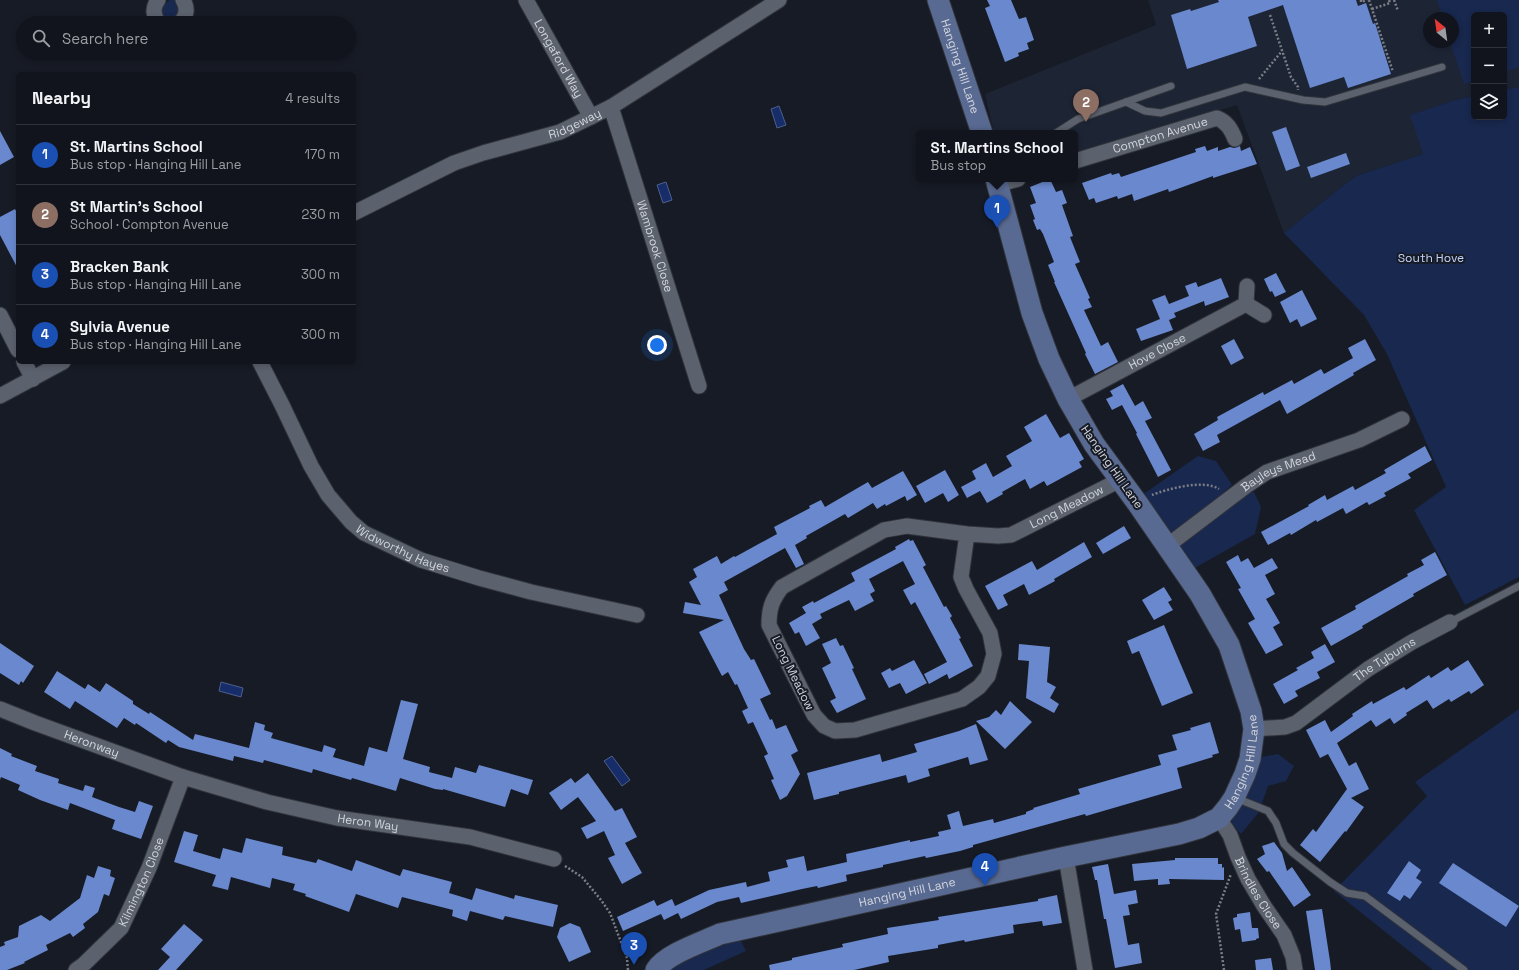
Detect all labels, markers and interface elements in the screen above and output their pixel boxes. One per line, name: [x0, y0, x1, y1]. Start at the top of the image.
north arrow: [1423, 12, 1459, 48]
map controls: [1471, 12, 1507, 120]
button: +: [1471, 12, 1507, 48]
search box: [16, 16, 356, 60]
street label: Longaford Way: [530, 16, 587, 101]
street label: Hanging Hill Lane: [937, 17, 983, 116]
icon: search: [30, 27, 52, 49]
text: Search here: [62, 29, 148, 48]
button: −: [1471, 48, 1507, 84]
button: layers: [1471, 84, 1507, 120]
text: Nearby: [32, 87, 91, 109]
pin: 2: [1073, 89, 1099, 122]
text: 4 results: [285, 90, 340, 107]
street label: Ridgeway: [547, 105, 604, 143]
street label: Compton Avenue: [1111, 113, 1210, 157]
popup: [916, 130, 1078, 182]
text: St. Martins School: [70, 137, 203, 156]
text: St. Martins School: [931, 138, 1063, 157]
text: 1: [42, 146, 48, 163]
text: 170 m: [304, 146, 340, 163]
text: Bus stop · Hanging Hill Lane: [70, 156, 242, 173]
text: Bus stop: [931, 157, 986, 174]
pin: 1: [984, 195, 1010, 228]
text: St Martin's School: [70, 197, 203, 216]
street label: Wambrook Close: [633, 198, 677, 294]
text: 2: [41, 206, 49, 223]
text: 230 m: [302, 206, 340, 223]
text: School · Compton Avenue: [70, 216, 229, 233]
park label: South Hove: [1398, 250, 1464, 266]
text: Bracken Bank: [70, 257, 169, 276]
text: 3: [41, 266, 49, 283]
text: 300 m: [301, 266, 340, 283]
text: Bus stop · Hanging Hill Lane: [70, 276, 242, 293]
text: Sylvia Avenue: [70, 317, 170, 336]
text: 4: [41, 326, 49, 343]
text: 300 m: [301, 326, 340, 343]
street label: Hove Close: [1126, 330, 1189, 373]
your location: [647, 335, 667, 355]
text: Bus stop · Hanging Hill Lane: [70, 336, 242, 353]
street label: Hanging Hill Lane: [1077, 422, 1147, 512]
street label: Bayleys Mead: [1237, 448, 1318, 495]
street label: Long Meadow: [1027, 482, 1106, 532]
street label: Widworthy Hayes: [352, 521, 452, 576]
street label: Long Meadow: [768, 633, 818, 713]
street label: The Tyburns: [1350, 633, 1419, 685]
street label: Hanging Hill Lane: [1221, 713, 1262, 812]
street label: Heronway: [62, 726, 121, 761]
street label: Heron Way: [336, 810, 400, 835]
street label: Kilmington Close: [115, 835, 168, 929]
pin: 4: [972, 853, 998, 886]
street label: Brindles Close: [1231, 854, 1286, 932]
street label: Hanging Hill Lane: [857, 874, 957, 911]
pin: 3: [621, 932, 647, 965]

